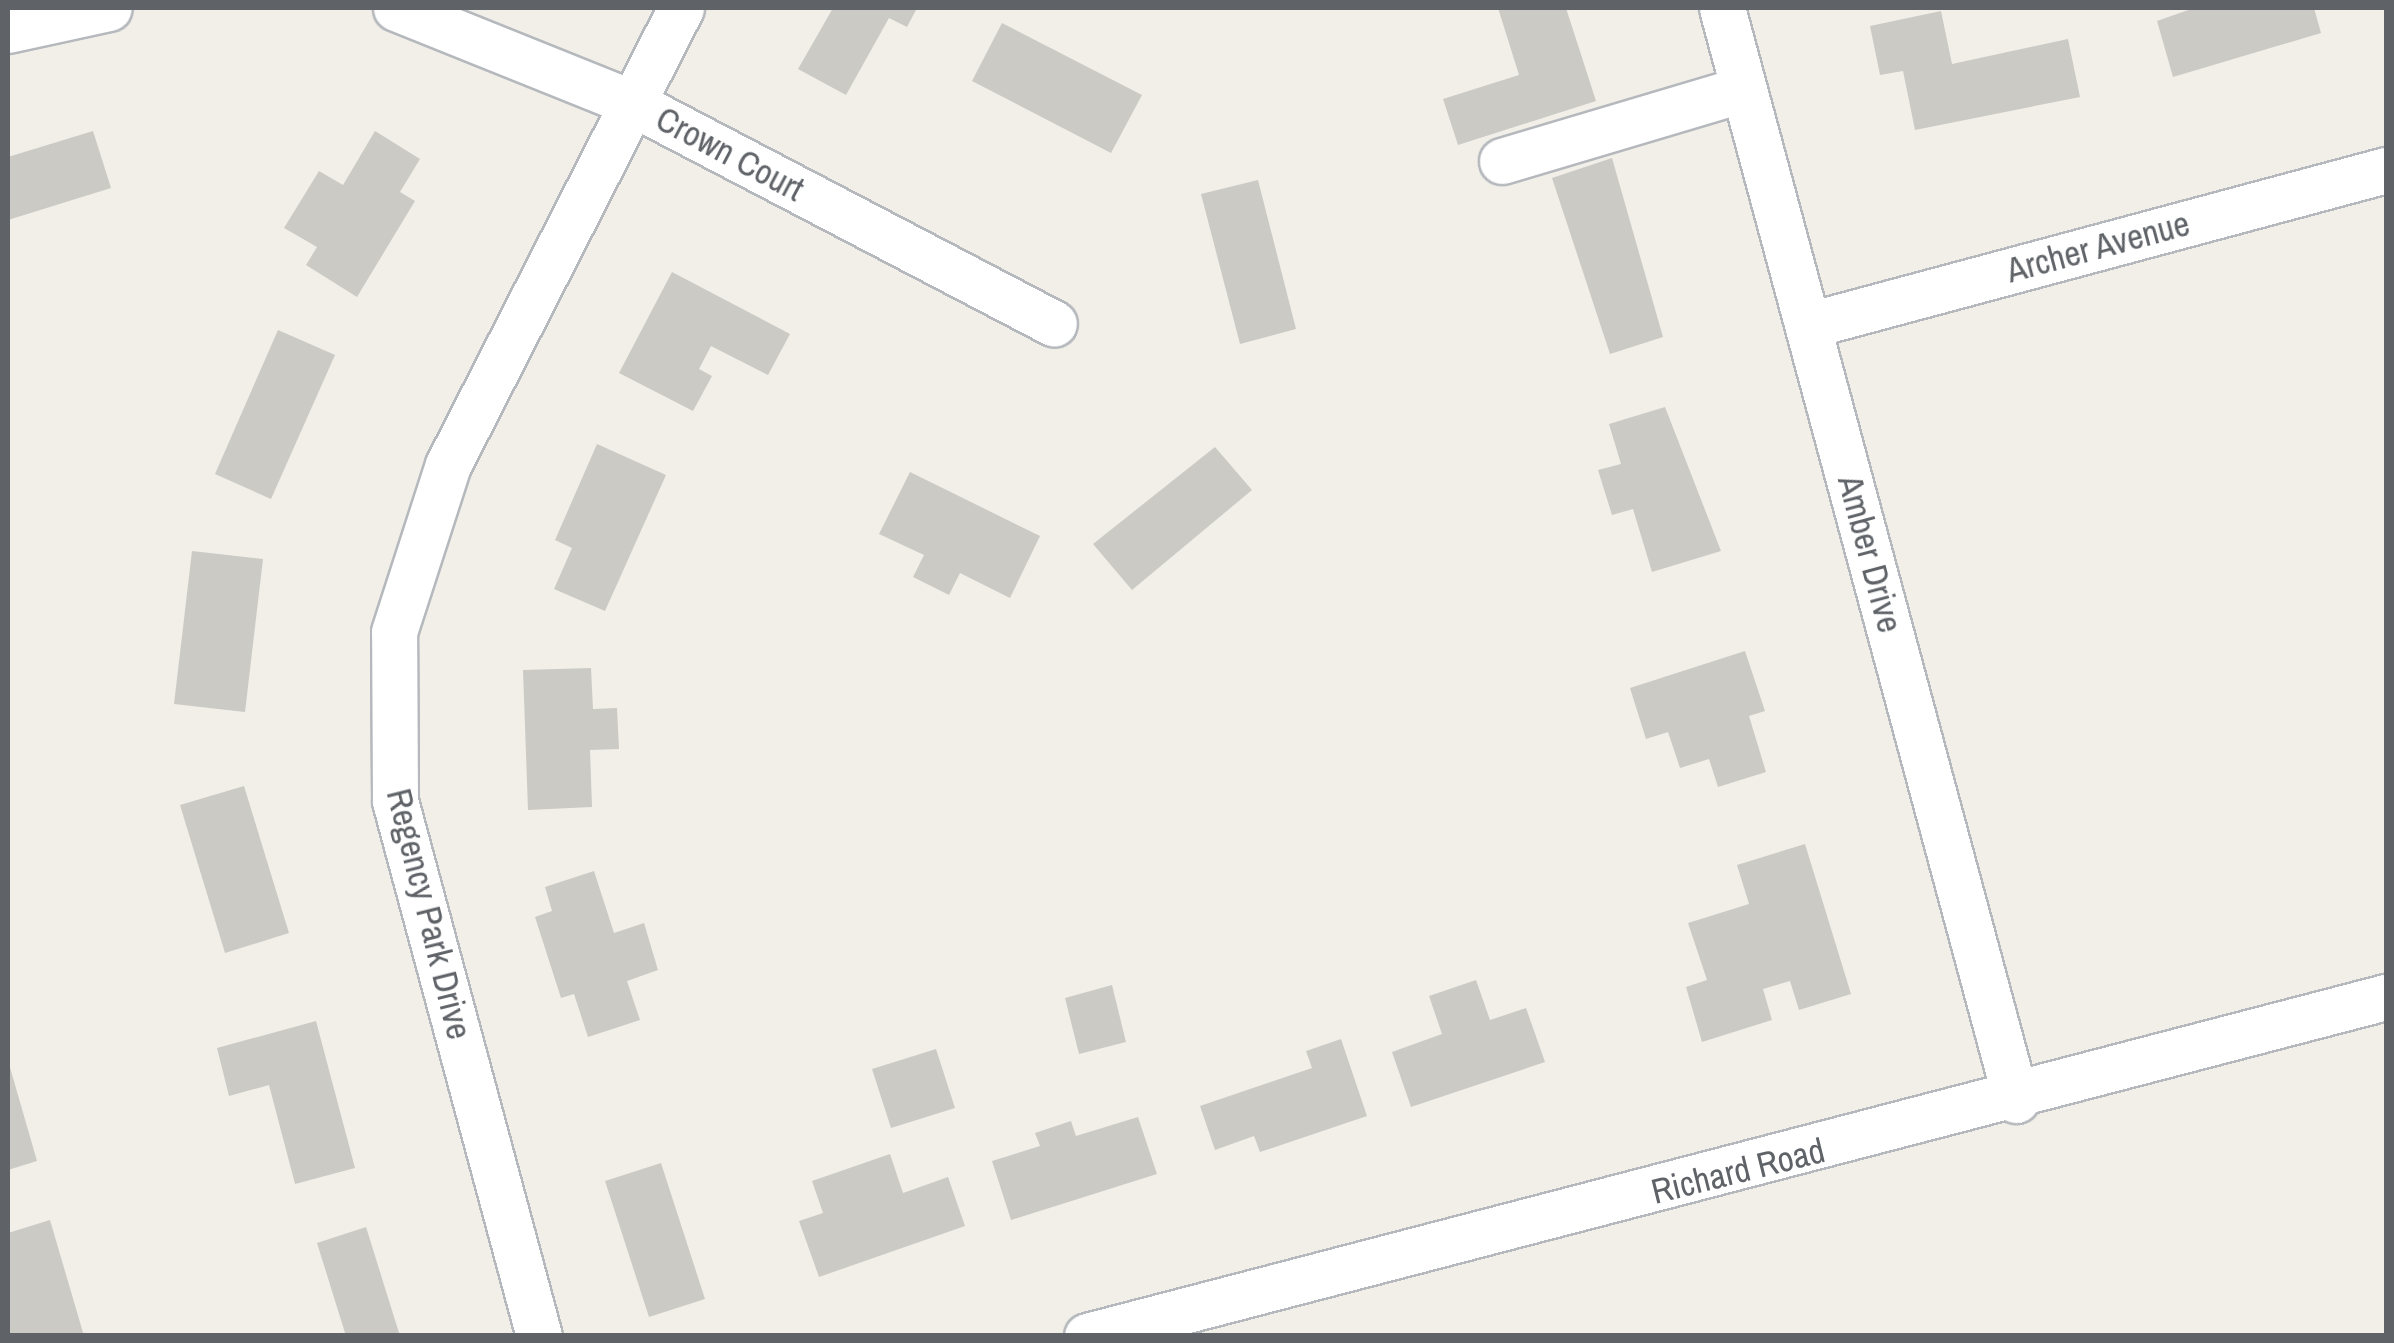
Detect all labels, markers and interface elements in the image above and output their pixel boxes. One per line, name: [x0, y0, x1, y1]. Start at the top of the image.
street label: Crown Court: [649, 98, 811, 210]
street label: Archer Avenue: [2001, 202, 2195, 292]
street label: Amber Drive: [1829, 471, 1911, 637]
street label: Regency Park Drive: [378, 784, 480, 1044]
street label: Richard Road: [1647, 1129, 1829, 1213]

